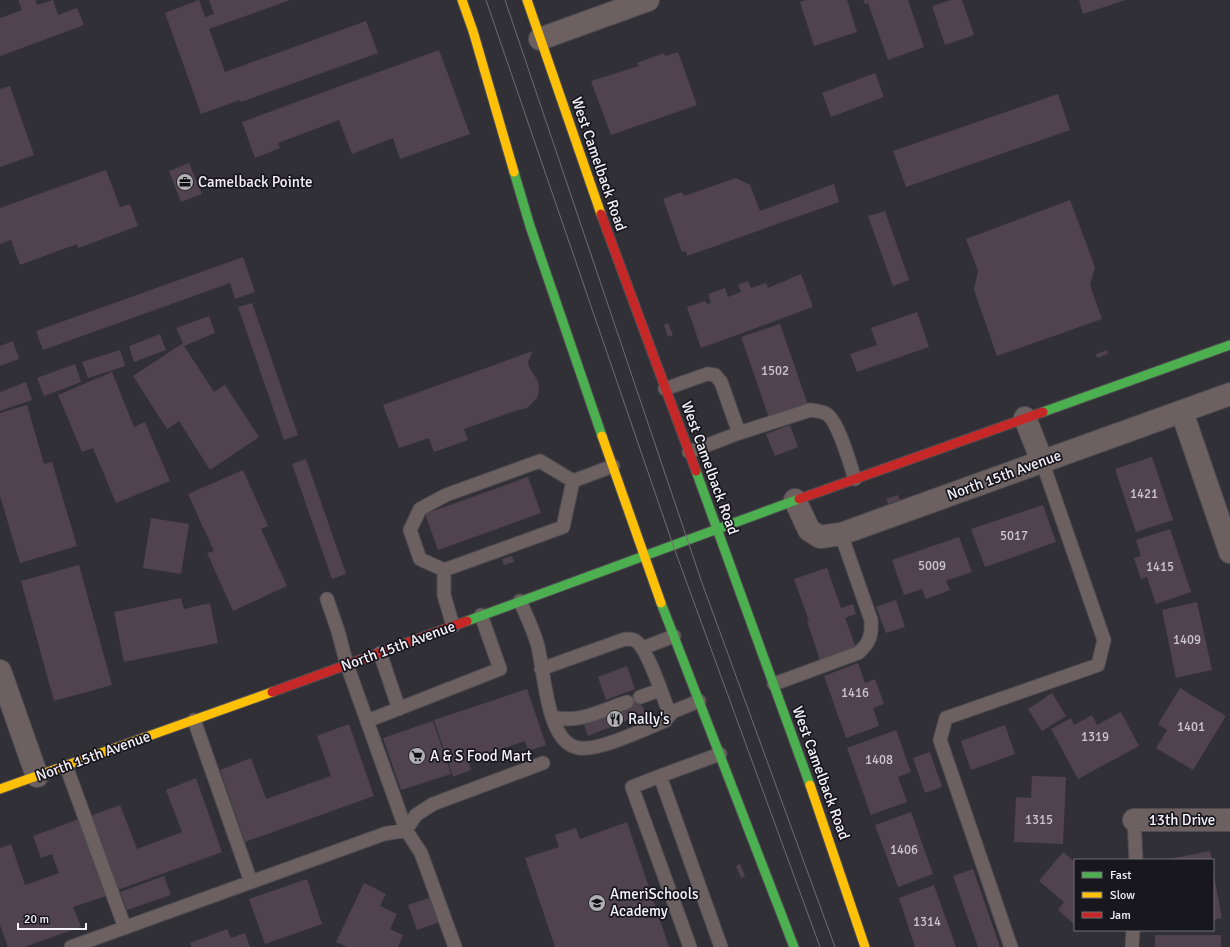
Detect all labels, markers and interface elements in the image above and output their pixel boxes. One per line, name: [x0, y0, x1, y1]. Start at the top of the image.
street label: West Camelback Road: [568, 95, 630, 233]
office icon: Camelback Pointe: [175, 172, 195, 192]
place label: Camelback Pointe: [198, 173, 313, 191]
house number: 1502: [761, 363, 789, 379]
street label: West Camelback Road: [677, 399, 743, 537]
street label: North 15th Avenue: [944, 446, 1064, 504]
house number: 1421: [1130, 486, 1158, 502]
house number: 5017: [1000, 528, 1028, 544]
house number: 5009: [918, 558, 946, 574]
house number: 1415: [1146, 559, 1174, 575]
street label: North 15th Avenue: [338, 617, 458, 675]
house number: 1409: [1173, 632, 1201, 648]
house number: 1416: [841, 685, 869, 701]
street label: West Camelback Road: [788, 704, 854, 842]
restaurant icon: Rally's: [605, 709, 625, 729]
place label: Rally's: [628, 710, 670, 728]
house number: 1401: [1177, 719, 1205, 735]
street label: North 15th Avenue: [33, 727, 153, 785]
house number: 1319: [1081, 729, 1109, 745]
supermarket icon: A & S Food Mart: [407, 746, 427, 766]
place label: A & S Food Mart: [430, 747, 532, 765]
house number: 1408: [865, 752, 893, 768]
street label: 13th Drive: [1149, 811, 1215, 829]
house number: 1315: [1025, 812, 1053, 828]
house number: 1406: [890, 842, 918, 858]
legend: [1074, 859, 1214, 931]
text: Fast: [1110, 868, 1131, 883]
place label: AmeriSchools Academy: [610, 885, 699, 920]
text: Slow: [1110, 888, 1135, 903]
school or university icon: AmeriSchools Academy: [587, 893, 607, 913]
scale bar: [18, 905, 86, 931]
text: Jam: [1110, 908, 1131, 923]
text: 20 m: [24, 912, 49, 927]
house number: 1314: [913, 914, 941, 930]

